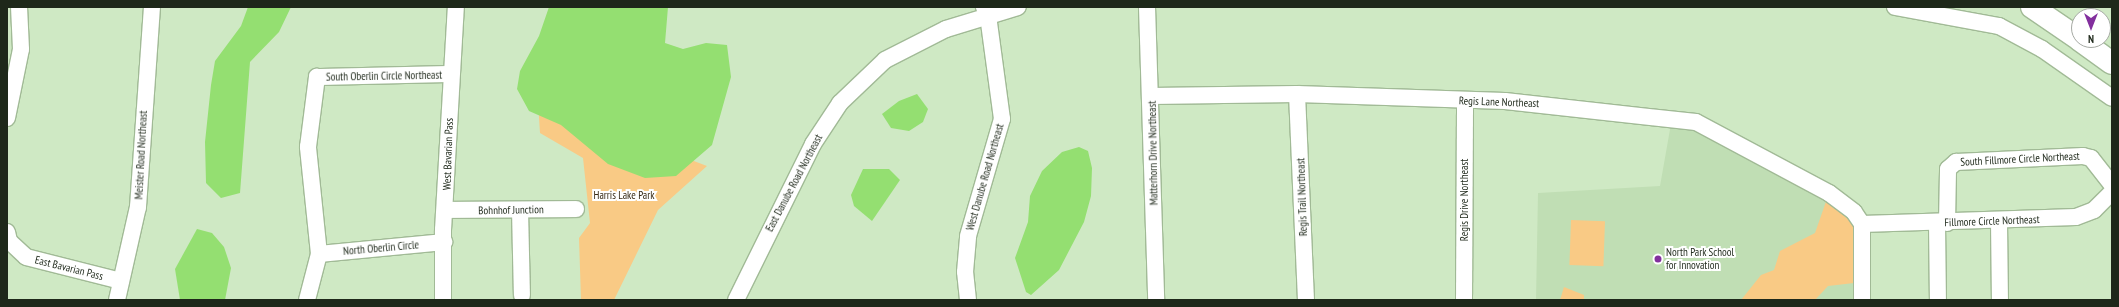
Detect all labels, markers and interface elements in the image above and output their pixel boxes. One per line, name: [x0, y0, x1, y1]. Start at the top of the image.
north arrow: [2071, 8, 2111, 48]
text: N: [2088, 32, 2094, 46]
street label: South Oberlin Circle Northeast: [326, 68, 442, 84]
street label: Regis Lane Northeast: [1459, 94, 1539, 110]
street label: Matterhorn Drive Northeast: [1145, 101, 1161, 205]
street label: Meister Road Northeast: [132, 110, 150, 200]
street label: West Bavarian Pass: [440, 118, 456, 190]
street label: West Danube Road Northeast: [963, 122, 1007, 232]
street label: East Danube Road Northeast: [763, 132, 825, 234]
street label: South Fillmore Circle Northeast: [1960, 149, 2080, 169]
street label: Regis Trail Northeast: [1294, 157, 1310, 237]
street label: Regis Drive Northeast: [1457, 159, 1471, 241]
park label: Harris Lake Park: [594, 188, 654, 202]
street label: Bohnhof Junction: [478, 203, 544, 217]
street label: Fillmore Circle Northeast: [1944, 213, 2040, 229]
street label: North Oberlin Circle: [343, 238, 419, 258]
place label: North Park School for Innovation: [1666, 246, 1734, 272]
street label: East Bavarian Pass: [33, 253, 105, 283]
marker: North Park School for Innovation: [1653, 254, 1663, 264]

